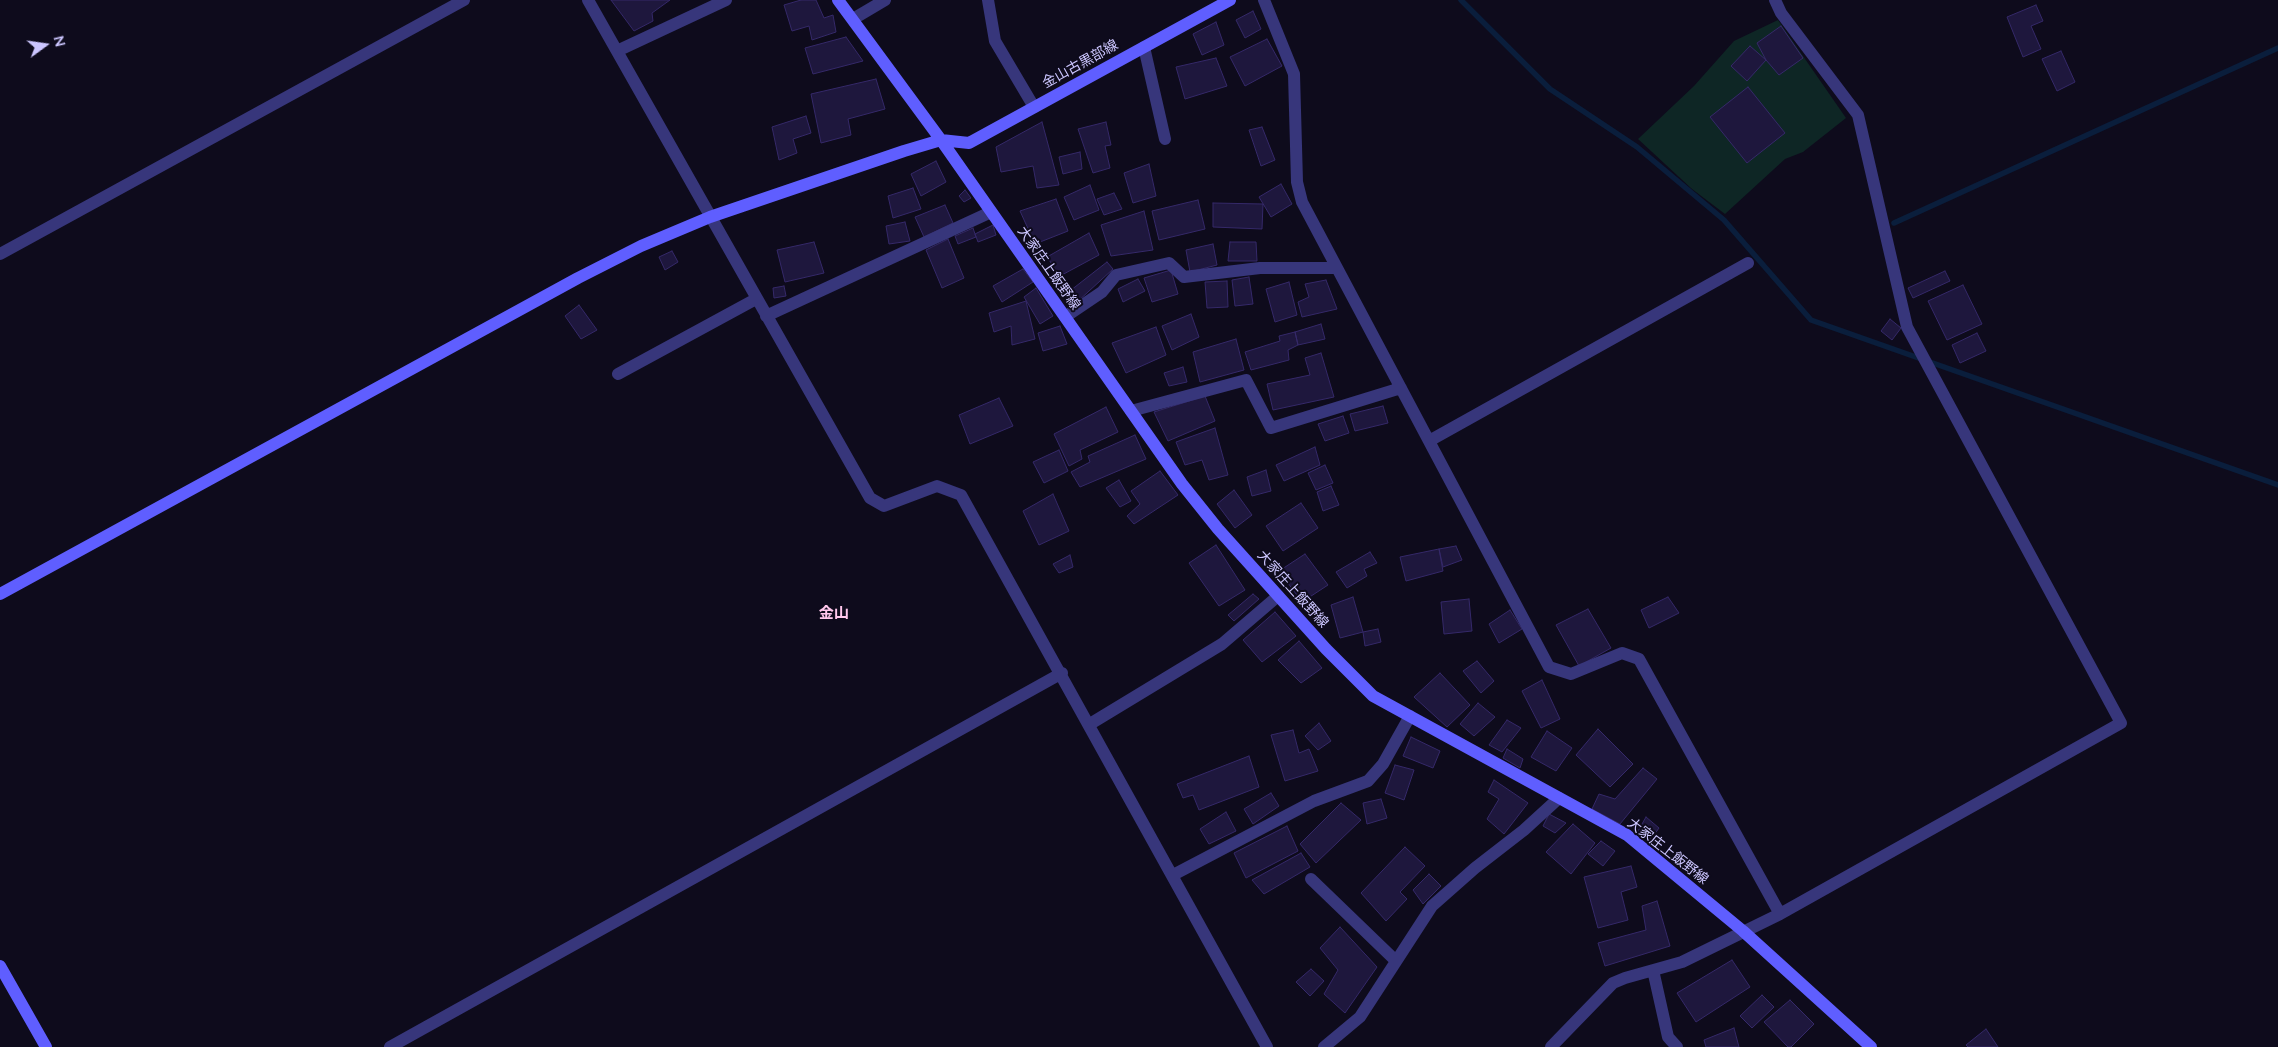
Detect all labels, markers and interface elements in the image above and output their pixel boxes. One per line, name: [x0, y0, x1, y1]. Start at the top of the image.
north arrow: [20, 20, 70, 70]
text: N: [50, 34, 70, 49]
street label: 金山古黒部線: [1039, 36, 1121, 92]
street label: 大家庄上飯野線: [1014, 223, 1084, 313]
street label: 大家庄上飯野線: [1254, 547, 1332, 631]
district label: 金山: [819, 604, 849, 622]
street label: 大家庄上飯野線: [1624, 814, 1712, 888]

